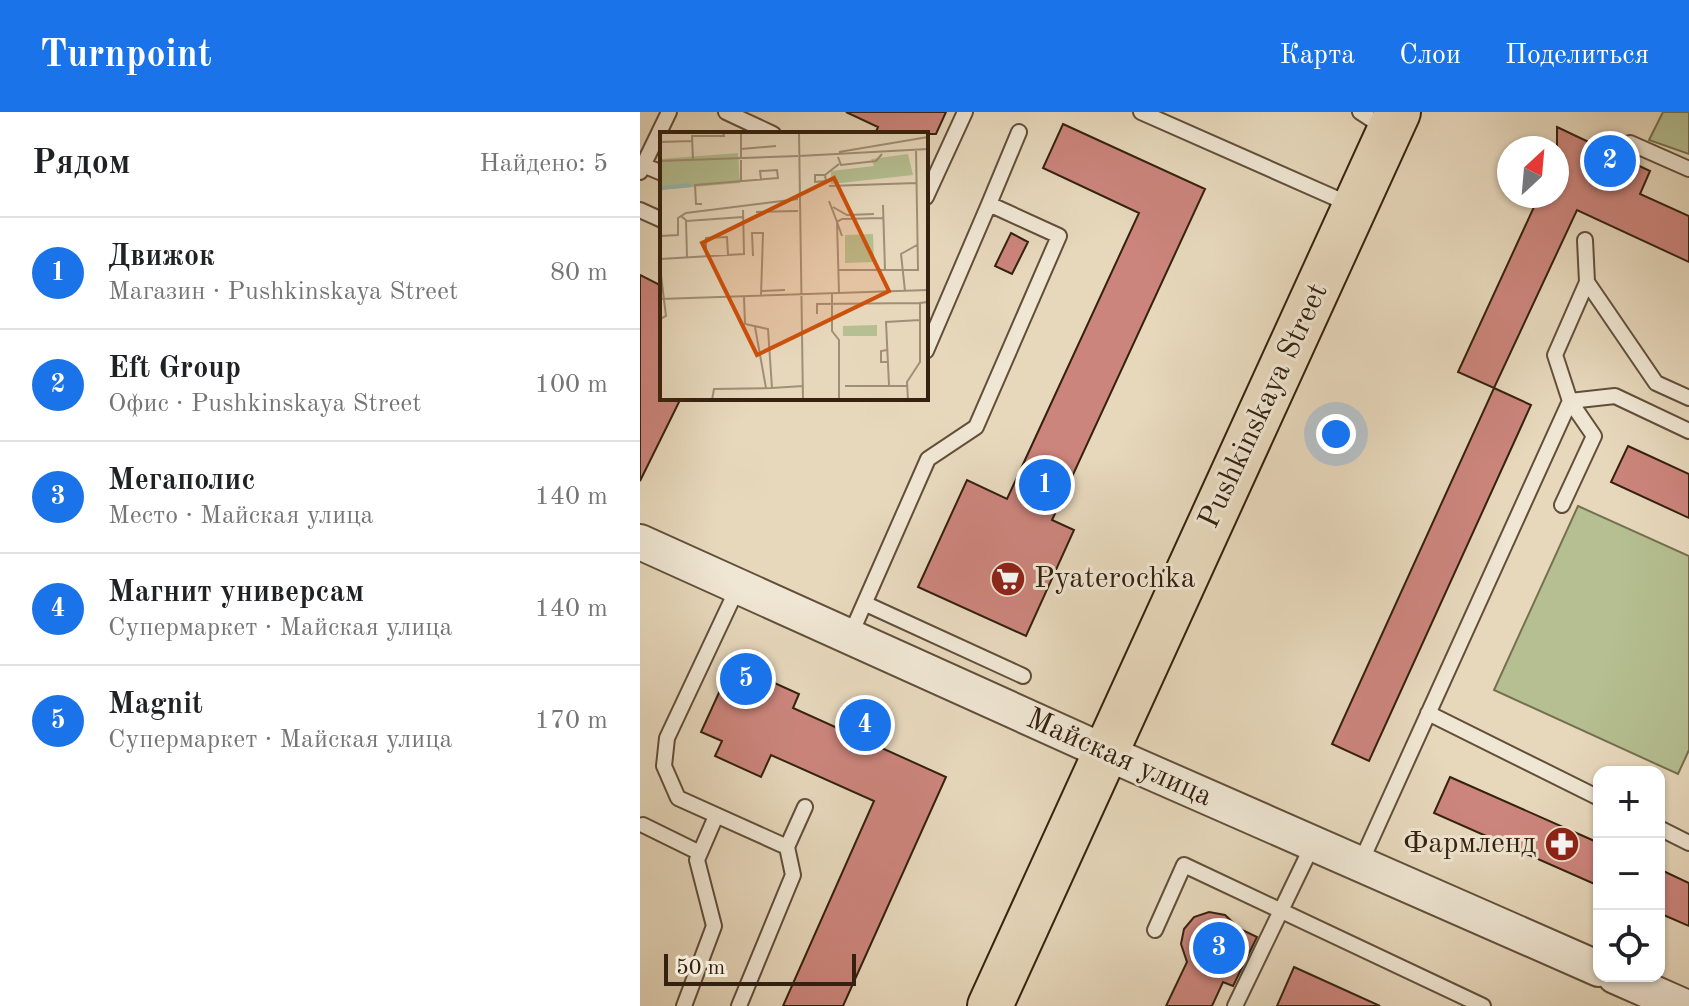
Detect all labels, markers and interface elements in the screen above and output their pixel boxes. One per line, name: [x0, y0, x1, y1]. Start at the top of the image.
text: Turnpoint: [40, 37, 212, 75]
text: Карта: [1279, 42, 1355, 70]
text: Слои: [1399, 42, 1461, 70]
text: Поделиться: [1505, 42, 1649, 70]
pin: 2: [1584, 131, 1636, 191]
inset map: [660, 132, 928, 400]
north arrow: [1497, 136, 1569, 208]
text: Рядом: [32, 147, 131, 181]
text: Найдено: 5: [479, 151, 608, 177]
text: Движок: [108, 242, 215, 272]
text: 1: [50, 260, 66, 286]
text: 80 m: [550, 260, 608, 286]
text: Магазин · Pushkinskaya Street: [108, 279, 458, 305]
street label: Pushkinskaya Street: [1194, 279, 1334, 533]
text: Eft Group: [108, 354, 241, 384]
text: 2: [50, 372, 66, 398]
text: 100 m: [535, 372, 608, 398]
text: Офис · Pushkinskaya Street: [108, 391, 421, 417]
your location: [1316, 414, 1356, 454]
pin: 1: [1019, 455, 1071, 515]
text: Мегаполис: [108, 466, 255, 496]
text: 3: [50, 484, 66, 510]
text: 140 m: [535, 484, 608, 510]
text: Место · Майская улица: [108, 503, 373, 529]
supermarket icon: Pyaterochka: [989, 560, 1027, 598]
place label: Pyaterochka: [1034, 564, 1196, 594]
text: Магнит универсам: [108, 578, 364, 608]
text: 4: [50, 596, 66, 622]
text: 140 m: [535, 596, 608, 622]
text: Супермаркет · Майская улица: [108, 615, 452, 641]
pin: 5: [720, 649, 772, 709]
text: Magnit: [108, 690, 203, 720]
pin: 4: [839, 695, 891, 755]
street label: Майская улица: [1022, 704, 1217, 812]
text: 5: [50, 708, 66, 734]
text: 170 m: [535, 708, 608, 734]
text: Супермаркет · Майская улица: [108, 727, 452, 753]
map controls: [1593, 766, 1665, 982]
button: +: [1593, 766, 1665, 838]
pharmacy icon: Фармленд: [1543, 825, 1581, 863]
place label: Фармленд: [1403, 829, 1536, 859]
button: −: [1593, 838, 1665, 910]
button: locate: [1593, 910, 1665, 982]
pin: 3: [1193, 918, 1245, 978]
scale bar: [664, 950, 856, 986]
text: 50 m: [676, 957, 725, 979]

